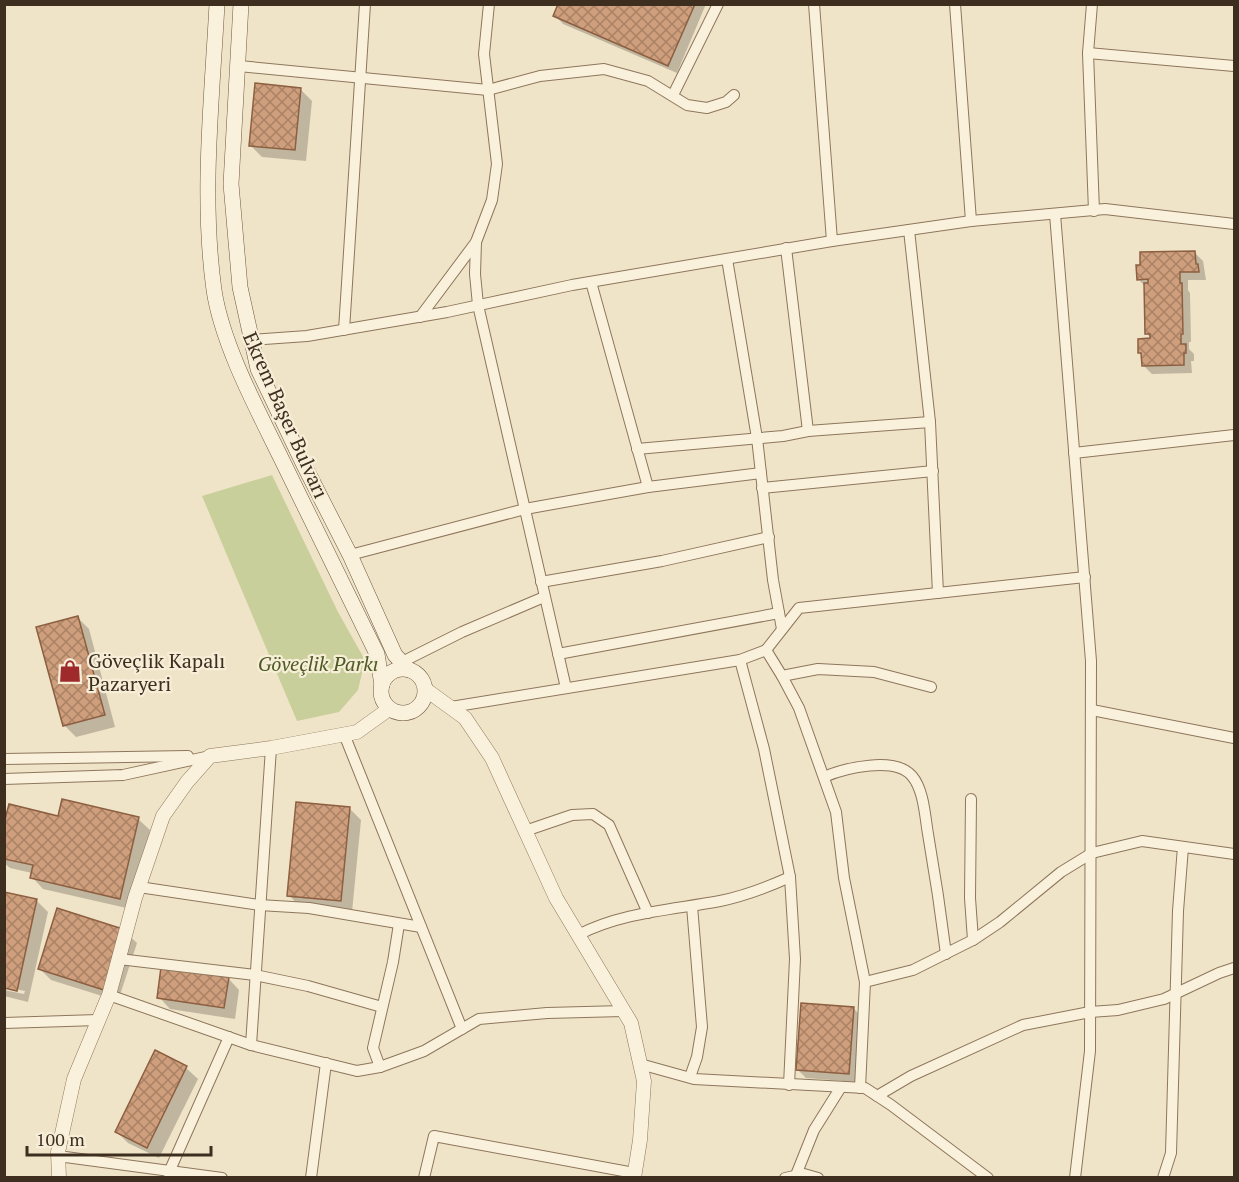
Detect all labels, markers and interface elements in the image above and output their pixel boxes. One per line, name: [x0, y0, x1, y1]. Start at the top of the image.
street label: Ekrem Başer Bulvarı: [237, 327, 335, 503]
place label: Göveçlik Kapalı Pazaryeri: [88, 647, 225, 697]
park label: Göveçlik Parkı: [258, 650, 378, 677]
shop icon: Göveçlik Kapalı Pazaryeri: [57, 658, 83, 684]
scale bar: [27, 1119, 212, 1157]
text: 100 m: [36, 1127, 85, 1151]

